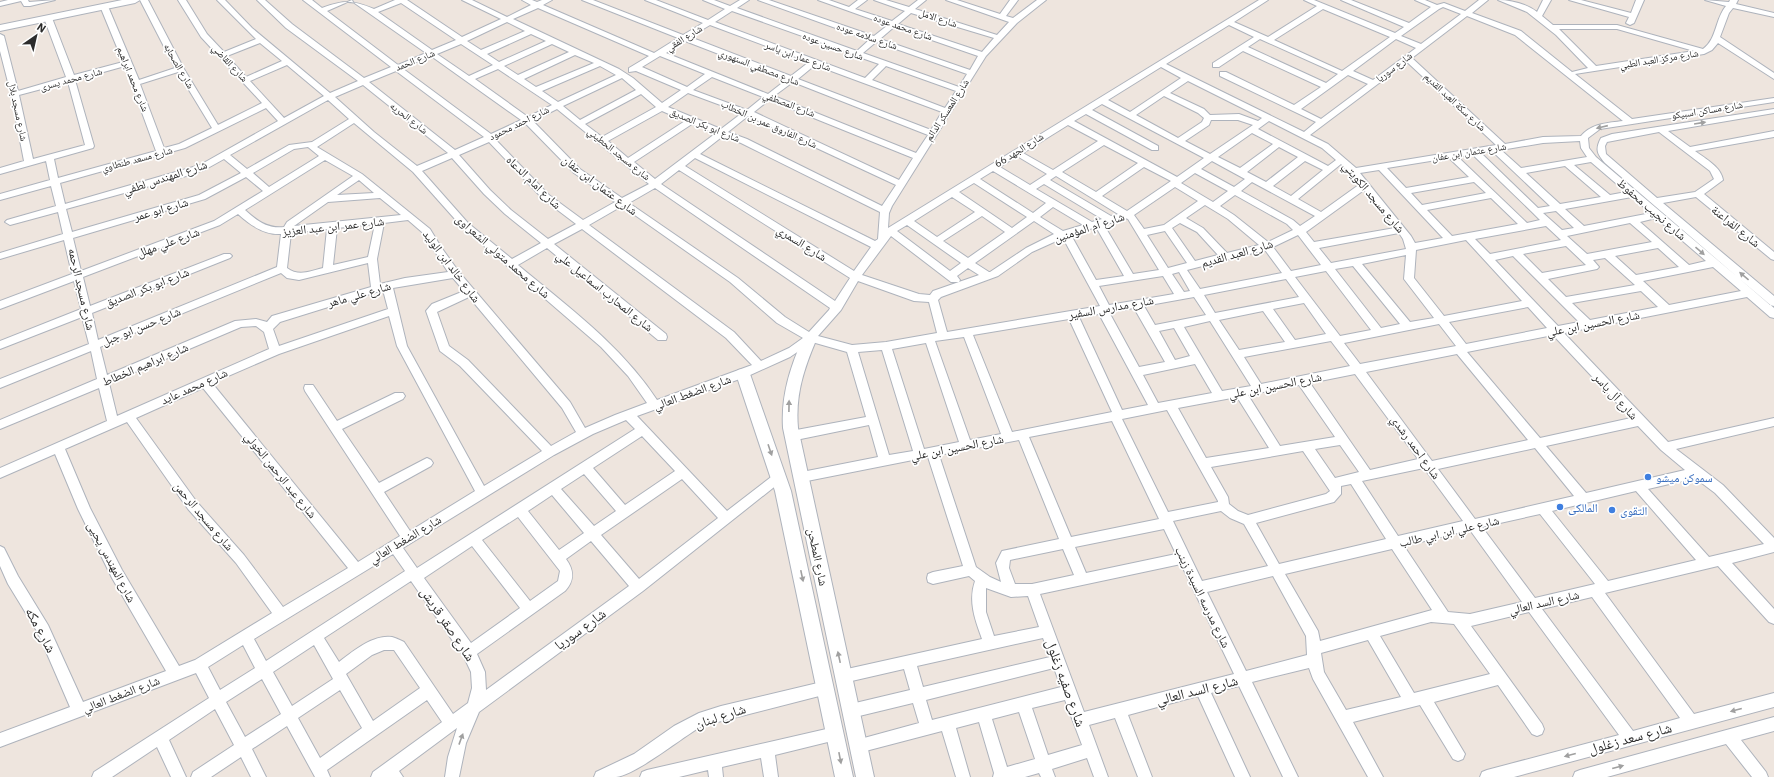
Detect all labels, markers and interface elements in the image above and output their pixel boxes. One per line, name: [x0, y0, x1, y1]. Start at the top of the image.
street label: شارع الامل: [917, 6, 959, 30]
street label: شارع محمد عوده: [872, 11, 935, 43]
north arrow: [16, 16, 56, 56]
text: N: [34, 20, 49, 36]
street label: شارع سلامه عوده: [835, 20, 899, 53]
street label: شارع الفقي: [663, 22, 706, 56]
street label: شارع حسين عوده: [801, 29, 866, 63]
street label: شارع عمار ابن ياسر: [762, 38, 833, 74]
street label: شارع الصحابه: [161, 41, 197, 91]
street label: شارع القاضي: [208, 41, 251, 86]
street label: شارع محمد ابراهيم: [113, 44, 152, 114]
street label: شارع الحمد: [393, 46, 437, 74]
street label: شارع مصطفي السنهوري: [716, 46, 802, 90]
street label: شارع مركز العبد الطبي: [1619, 46, 1700, 73]
street label: شارع سوريا: [1373, 49, 1415, 85]
street label: شارع محمد يسرى: [38, 64, 104, 94]
street label: شارع سكة العبد القديم: [1421, 70, 1489, 135]
street label: شارع المعسكر الدائم: [922, 76, 973, 144]
street label: شارع مسجد بلال: [5, 80, 31, 143]
street label: شارع المصطفي: [761, 88, 817, 121]
street label: شارع الفاروق عمر بن الخطاب: [719, 97, 819, 151]
street label: شارع مساكن اسبيكو: [1670, 98, 1744, 122]
street label: شارع الحريه: [387, 99, 431, 137]
street label: شارع احمد محمود: [487, 103, 552, 143]
street label: شارع ابو بكر الصديق: [668, 105, 742, 145]
one-way arrow: [1694, 119, 1706, 125]
street label: شارع مسجد الحطيني: [584, 125, 653, 185]
one-way arrow: [1595, 125, 1608, 131]
street label: شارع الجهد 66: [992, 130, 1046, 170]
street label: شارع عثمان ابن عفان: [1431, 140, 1508, 164]
street label: شارع مسعد طنطاوي: [100, 143, 175, 176]
street label: شارع امام الدعاه: [503, 152, 565, 213]
street label: شارع عثمان ابن عفان: [559, 152, 641, 219]
street label: شارع المهندس لطفي: [121, 156, 210, 201]
street label: شارع مسجد الكويتي: [1337, 158, 1408, 238]
street label: شارع نجيب محفوظ: [1614, 175, 1690, 244]
street label: شارع ابو عمر: [131, 194, 190, 225]
street label: شارع الفراعنة: [1708, 202, 1763, 251]
street label: شارع أم المؤمنين: [1052, 208, 1127, 246]
street label: شارع محمد متولي الشعراوى: [451, 211, 554, 304]
street label: شارع عمر ابن عبد العزيز: [280, 213, 385, 240]
street label: شارع السمري: [773, 222, 830, 267]
street label: شارع علي مهلل: [135, 224, 203, 263]
street label: شارع خالد ابن الوليد: [419, 227, 484, 306]
street label: شارع العبد القديم: [1199, 236, 1275, 271]
street label: شارع مسجد الرحمه: [64, 246, 99, 332]
one-way arrow: [1695, 246, 1705, 255]
street label: شارع المحارب اسماعيل علي: [552, 247, 656, 337]
street label: شارع ابو بكر الصديق: [103, 264, 192, 311]
one-way arrow: [1739, 272, 1750, 281]
street label: شارع علي ماهر: [325, 278, 393, 313]
street label: شارع مدارس السفير: [1066, 292, 1155, 323]
street label: شارع حسن ابو جبل: [99, 303, 183, 350]
street label: شارع الحسين ابن علي: [1545, 307, 1641, 342]
street label: شارع ابراهيم الخطاط: [100, 339, 191, 390]
street label: شارع محمد عايد: [158, 365, 230, 408]
street label: شارع الحسين ابن علي: [1227, 369, 1323, 404]
street label: شارع آل ياسر: [1589, 369, 1641, 423]
street label: شارع الضغط العالي: [651, 371, 734, 416]
one-way arrow: [786, 399, 792, 412]
street label: شارع احمد رشدي: [1385, 412, 1444, 484]
street label: شارع عبد الرحمن الخولي: [239, 429, 320, 523]
street label: شارع الحسين ابن علي: [909, 431, 1005, 466]
one-way arrow: [767, 445, 773, 457]
place label: سموكن ميشو: [1656, 470, 1713, 485]
marker: سموكن ميشو: [1643, 472, 1653, 482]
street label: شارع مسجد الرحمن: [170, 478, 237, 554]
place label: المالكى: [1568, 500, 1598, 515]
marker: المالكى: [1555, 502, 1565, 512]
place label: التقوى: [1620, 503, 1648, 518]
marker: التقوى: [1607, 505, 1617, 515]
street label: شارع الضغط العالي: [366, 511, 446, 569]
street label: شارع علي ابن ابي طالب: [1397, 512, 1501, 553]
street label: شارع المهندس يحيى: [84, 519, 140, 606]
street label: شارع المطحن: [804, 527, 831, 588]
street label: شارع مدرسه السيدة زينب: [1171, 544, 1234, 651]
one-way arrow: [799, 570, 805, 582]
street label: شارع صقر قريش: [416, 583, 479, 665]
street label: شارع السد العالي: [1507, 587, 1581, 620]
street label: شارع مكه: [21, 604, 60, 656]
street label: شارع سوريا: [551, 604, 610, 655]
street label: شارع صفيه زغلول: [1041, 637, 1090, 730]
one-way arrow: [836, 651, 842, 663]
street label: شارع السد العالي: [1154, 671, 1240, 711]
street label: شارع الضغط العالي: [80, 672, 163, 718]
street label: شارع لبنان: [692, 699, 748, 734]
one-way arrow: [1730, 707, 1742, 713]
street label: شارع سعد زغلول: [1586, 718, 1674, 759]
one-way arrow: [458, 733, 464, 745]
one-way arrow: [837, 752, 843, 764]
one-way arrow: [1564, 752, 1577, 758]
one-way arrow: [1612, 764, 1624, 770]

